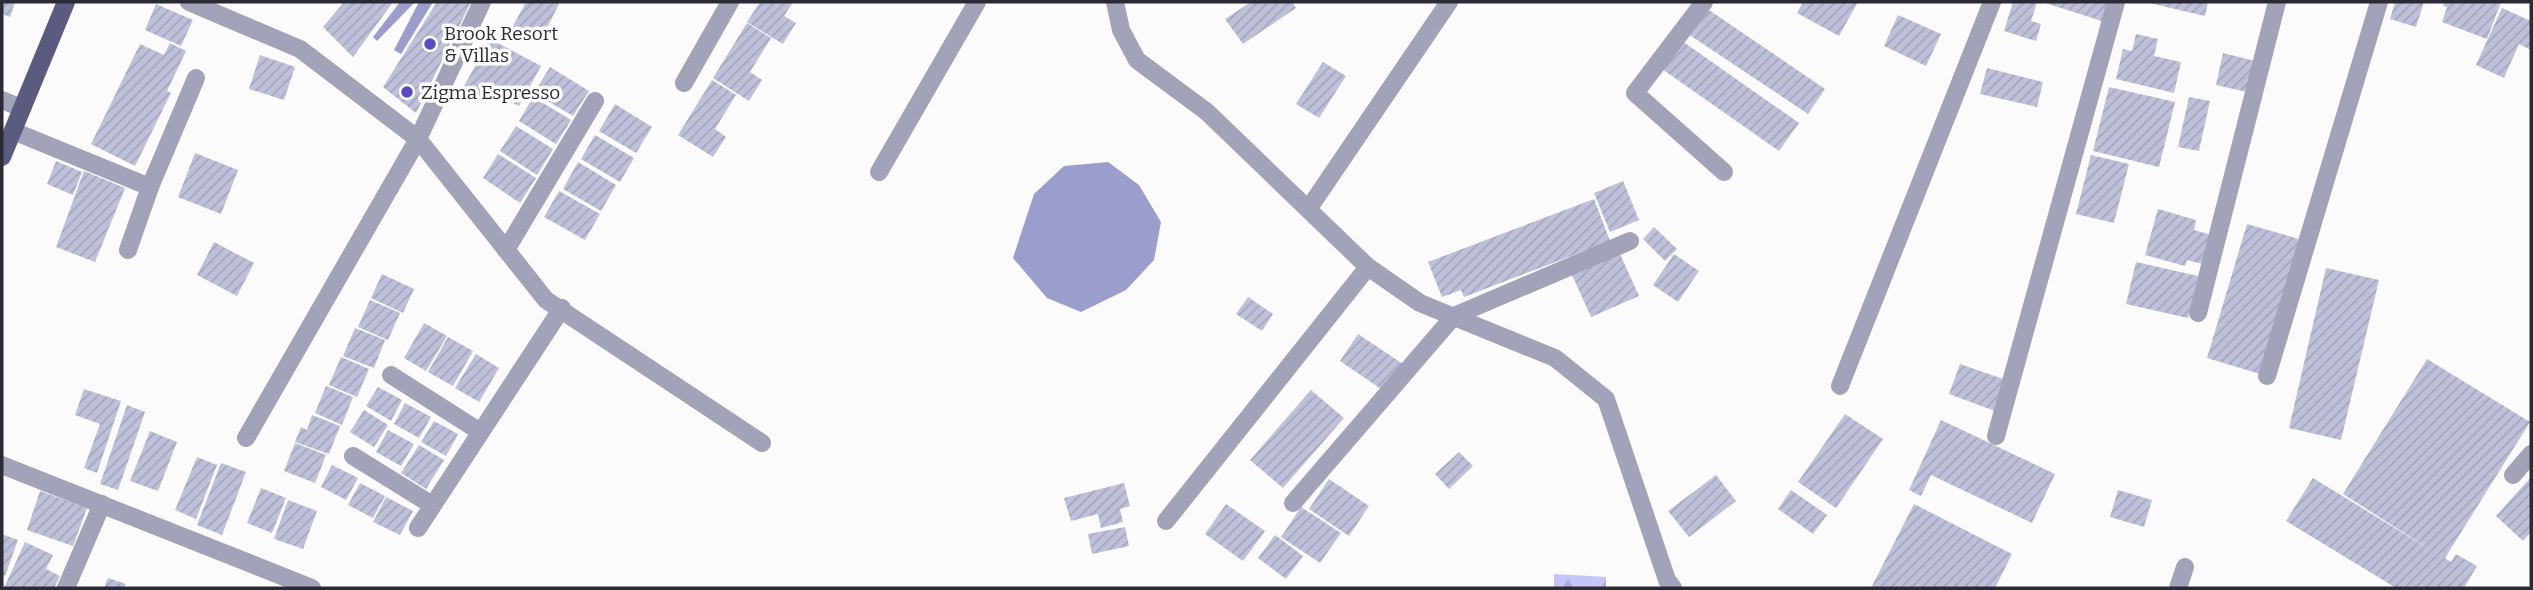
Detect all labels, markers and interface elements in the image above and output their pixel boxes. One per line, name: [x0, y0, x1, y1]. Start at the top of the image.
place label: Brook Resort & Villas: [444, 22, 558, 67]
marker: Brook Resort & Villas: [422, 36, 438, 52]
place label: Zigma Espresso: [421, 81, 560, 104]
marker: Zigma Espresso: [399, 84, 415, 100]

